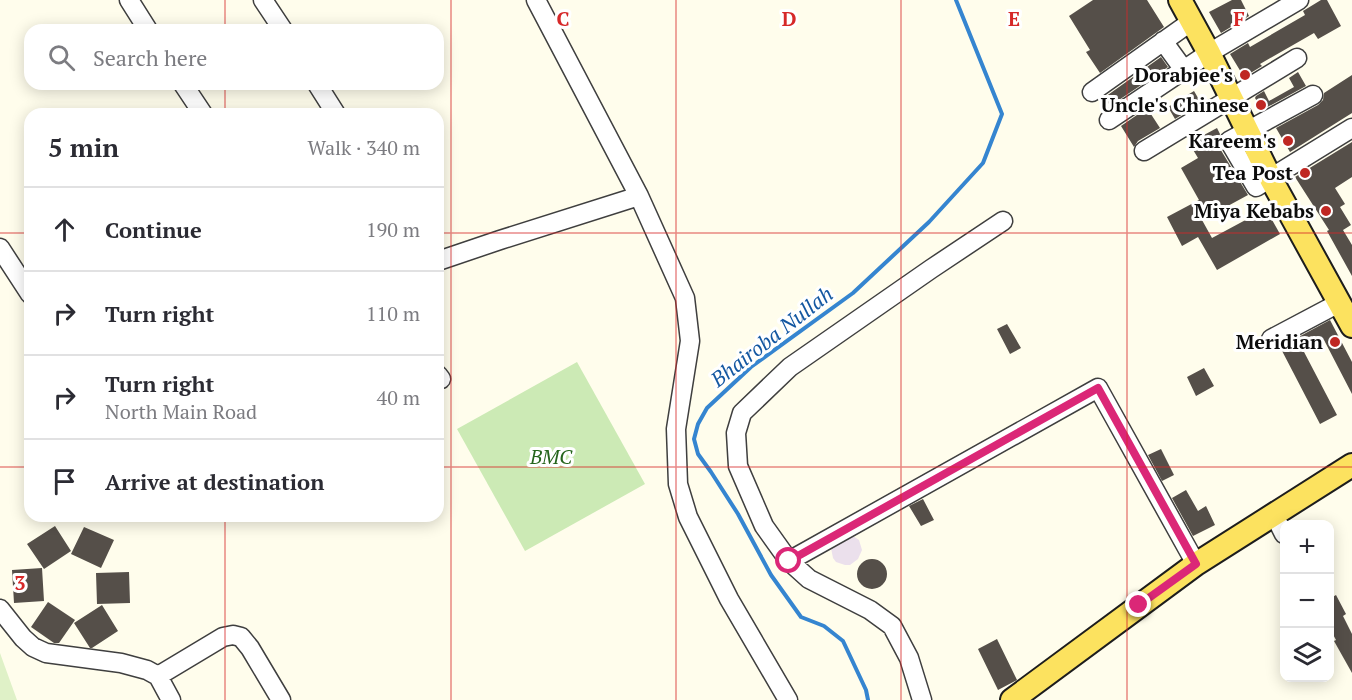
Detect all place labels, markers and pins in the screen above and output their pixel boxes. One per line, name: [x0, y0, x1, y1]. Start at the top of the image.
place label: Dorabjee's: [1134, 61, 1233, 88]
marker: Dorabjee's: [1238, 68, 1252, 82]
place label: Uncle's Chinese: [1101, 91, 1249, 118]
marker: Uncle's Chinese: [1254, 98, 1268, 112]
place label: Kareem's: [1189, 127, 1276, 154]
marker: Kareem's: [1281, 134, 1295, 148]
place label: Tea Post: [1212, 159, 1293, 186]
marker: Tea Post: [1298, 166, 1312, 180]
place label: Miya Kebabs: [1194, 197, 1314, 224]
marker: Miya Kebabs: [1319, 204, 1333, 218]
place label: Meridian: [1236, 328, 1323, 355]
marker: Meridian: [1328, 335, 1342, 349]

